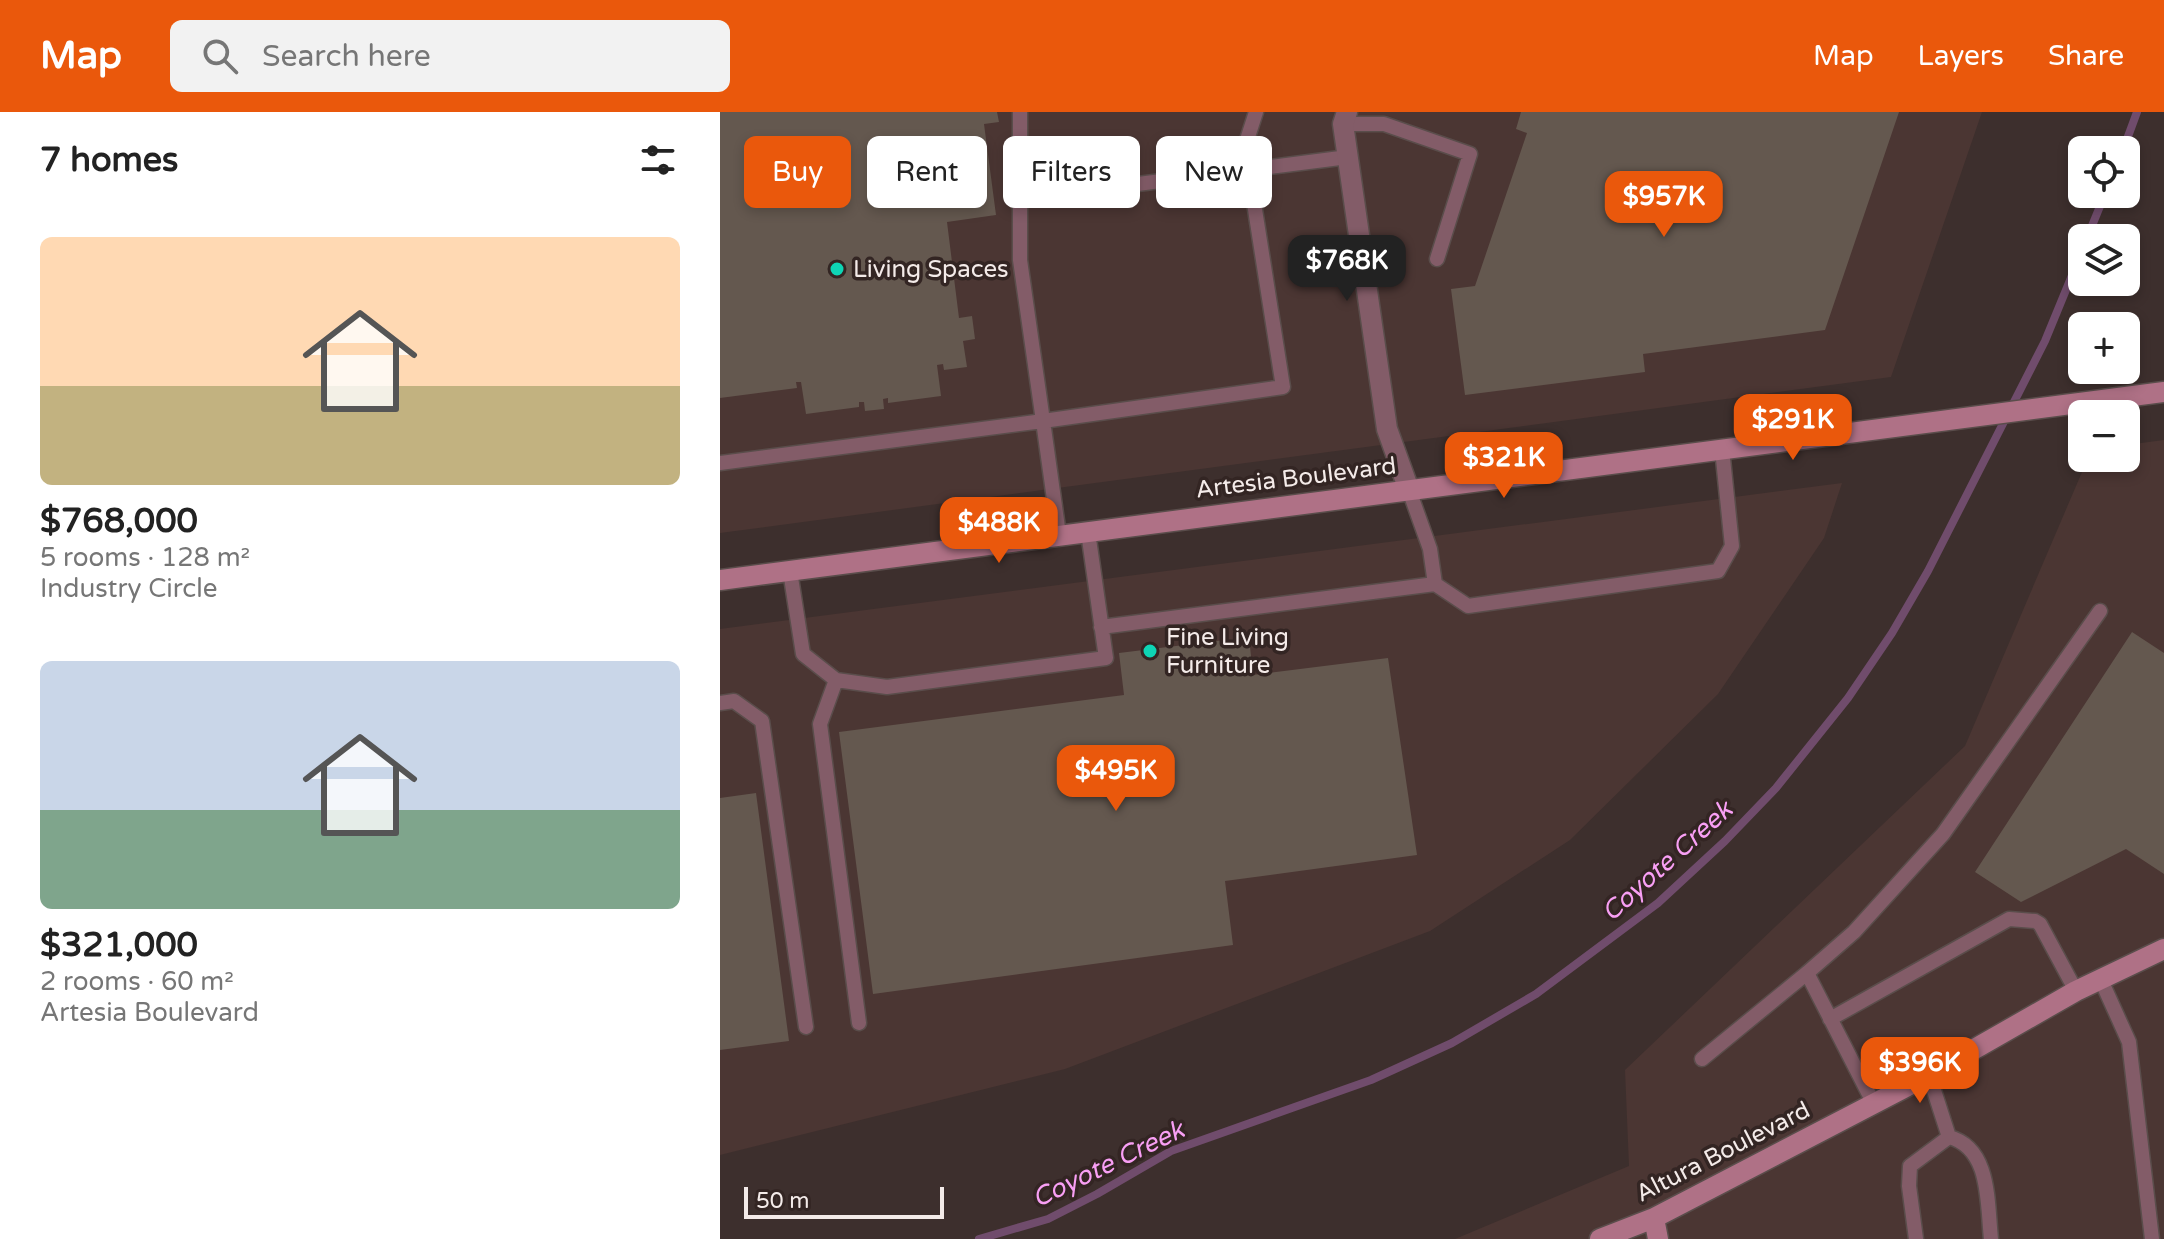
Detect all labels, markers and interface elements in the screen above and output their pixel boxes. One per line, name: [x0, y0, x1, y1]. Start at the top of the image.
search box: [170, 20, 730, 92]
text: Map: [40, 33, 122, 79]
icon: search: [198, 34, 242, 78]
text: Search here: [262, 38, 431, 75]
text: Map: [1813, 39, 1874, 73]
text: Layers: [1918, 39, 2004, 73]
text: Share: [2048, 39, 2124, 73]
chip: Buy: [744, 136, 851, 208]
chip: Rent: [867, 136, 987, 208]
chip: Filters: [1003, 136, 1140, 208]
chip: New: [1156, 136, 1272, 208]
map controls: [2068, 136, 2140, 472]
button: locate: [2068, 136, 2140, 208]
icon: filters: [636, 138, 680, 182]
text: 7 homes: [40, 140, 178, 181]
pin: $957K: [1608, 171, 1720, 239]
text: $957K: [1623, 181, 1705, 212]
button: layers: [2068, 224, 2140, 296]
pin: $768K: [1291, 235, 1403, 303]
text: $768K: [1306, 245, 1388, 276]
place label: Living Spaces: [853, 255, 1009, 284]
marker: Living Spaces: [828, 260, 846, 278]
icon: home: [288, 289, 432, 433]
button: +: [2068, 312, 2140, 384]
pin: $291K: [1737, 394, 1849, 462]
button: −: [2068, 400, 2140, 472]
text: $291K: [1752, 404, 1834, 435]
pin: $321K: [1448, 432, 1560, 500]
text: $321K: [1463, 442, 1545, 473]
street label: Artesia Boulevard: [1194, 451, 1398, 505]
pin: $488K: [943, 497, 1055, 565]
text: $768,000: [40, 501, 198, 542]
text: $488K: [958, 507, 1040, 538]
text: 5 rooms · 128 m²: [40, 542, 250, 573]
text: Industry Circle: [40, 573, 217, 604]
place label: Fine Living Furniture: [1166, 623, 1289, 680]
marker: Fine Living Furniture: [1141, 642, 1159, 660]
icon: home: [288, 713, 432, 857]
pin: $495K: [1060, 745, 1172, 813]
text: $495K: [1075, 755, 1157, 786]
water label: Coyote Creek: [1595, 793, 1740, 928]
text: $321,000: [40, 925, 198, 966]
text: 2 rooms · 60 m²: [40, 966, 234, 997]
text: Artesia Boulevard: [40, 997, 259, 1028]
pin: $396K: [1864, 1037, 1976, 1105]
text: $396K: [1879, 1047, 1961, 1078]
street label: Altura Boulevard: [1631, 1096, 1815, 1208]
water label: Coyote Creek: [1027, 1113, 1191, 1214]
scale bar: [744, 1183, 944, 1219]
text: 50 m: [756, 1188, 810, 1214]

